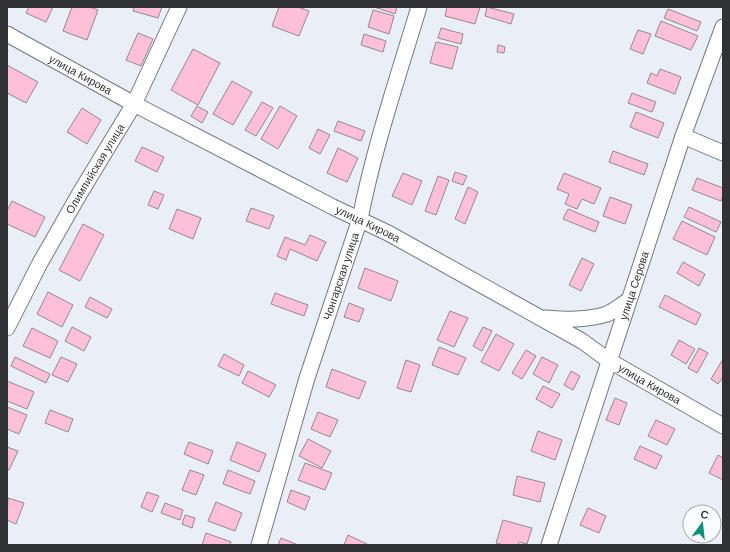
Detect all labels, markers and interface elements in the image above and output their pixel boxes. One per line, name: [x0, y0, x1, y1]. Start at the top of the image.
street label: улица Кирова: [47, 52, 115, 98]
street label: Олимпийская улица: [63, 120, 128, 216]
street label: улица Кирова: [334, 202, 404, 246]
street label: Чонгарская улица: [320, 230, 362, 322]
street label: улица Серова: [616, 249, 652, 322]
street label: улица Кирова: [616, 360, 684, 408]
north arrow: [682, 504, 722, 544]
text: С: [699, 507, 710, 522]

